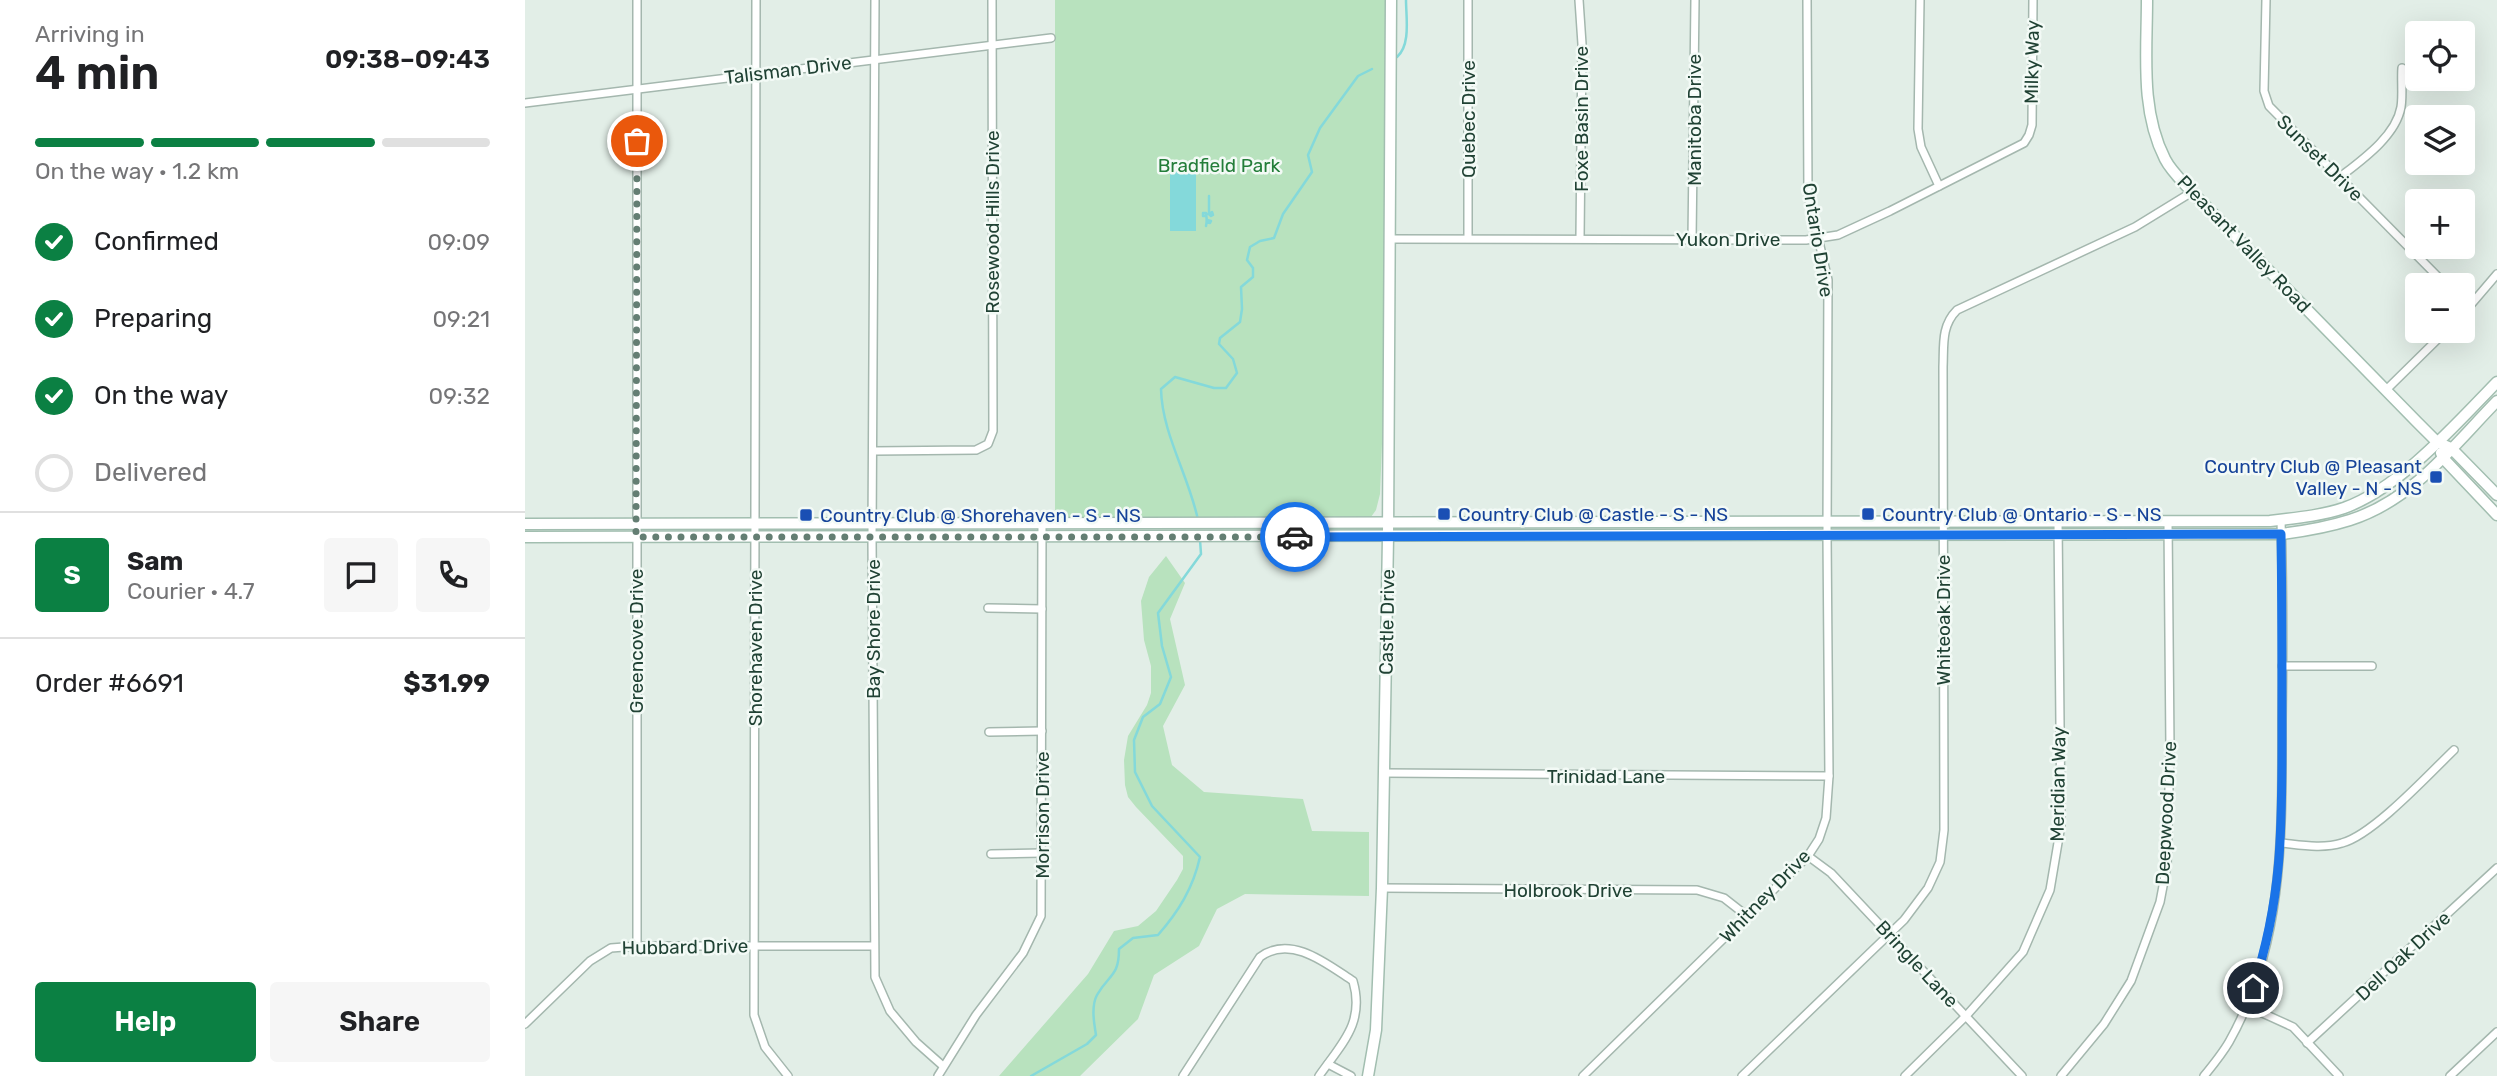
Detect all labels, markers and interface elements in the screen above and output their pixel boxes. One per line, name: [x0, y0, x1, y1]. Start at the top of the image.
text: Arriving in: [35, 20, 145, 48]
street label: Milky Way: [2020, 20, 2044, 104]
map controls: [2405, 21, 2475, 343]
button: locate: [2405, 21, 2475, 91]
text: 09:38–09:43: [325, 44, 490, 75]
text: 4 min: [35, 46, 159, 101]
street label: Foxe Basin Drive: [1570, 46, 1593, 192]
street label: Talisman Drive: [723, 51, 853, 89]
street label: Manitoba Drive: [1683, 54, 1706, 186]
street label: Quebec Drive: [1457, 60, 1480, 178]
button: layers: [2405, 105, 2475, 175]
street label: Sunset Drive: [2272, 110, 2368, 206]
pin: [607, 111, 667, 171]
icon: bag: [618, 122, 656, 160]
street label: Rosewood Hills Drive: [981, 130, 1004, 314]
park label: Bradfield Park: [1158, 154, 1281, 177]
text: On the way · 1.2 km: [35, 157, 239, 185]
street label: Pleasant Valley Road: [2172, 171, 2316, 317]
street label: Ontario Drive: [1798, 181, 1838, 299]
button: +: [2405, 189, 2475, 259]
icon: check: [35, 223, 73, 261]
text: Confirmed: [94, 226, 219, 257]
text: 09:09: [428, 228, 490, 256]
street label: Yukon Drive: [1676, 228, 1780, 251]
button: −: [2405, 273, 2475, 343]
icon: check: [35, 300, 73, 338]
text: Preparing: [94, 303, 212, 334]
text: 09:21: [433, 305, 490, 333]
icon: check: [35, 377, 73, 415]
text: On the way: [94, 380, 228, 411]
text: 09:32: [429, 382, 490, 410]
place label: Country Club @ Pleasant Valley - N - NS: [2204, 455, 2423, 500]
text: Delivered: [94, 457, 207, 488]
marker: Country Club @ Pleasant Valley - N - NS: [2428, 469, 2444, 485]
courier: [1260, 502, 1330, 572]
place label: Country Club @ Castle - S - NS: [1458, 503, 1728, 526]
place label: Country Club @ Ontario - S - NS: [1882, 503, 2162, 526]
place label: Country Club @ Shorehaven - S - NS: [820, 504, 1141, 527]
marker: Country Club @ Castle - S - NS: [1436, 506, 1452, 522]
marker: Country Club @ Ontario - S - NS: [1860, 506, 1876, 522]
marker: Country Club @ Shorehaven - S - NS: [798, 507, 814, 523]
icon: car: [1276, 518, 1314, 556]
button: chat: [324, 538, 398, 612]
button: phone: [416, 538, 490, 612]
text: Sam: [127, 546, 183, 577]
street label: Whiteoak Drive: [1932, 555, 1955, 685]
street label: Bay Shore Drive: [862, 559, 885, 699]
text: S: [63, 560, 81, 591]
street label: Greencove Drive: [625, 568, 648, 714]
street label: Castle Drive: [1375, 569, 1399, 675]
street label: Shorehaven Drive: [744, 570, 767, 726]
text: Courier · 4.7: [127, 577, 254, 605]
text: Order #6691: [35, 668, 184, 699]
text: $31.99: [403, 668, 490, 699]
street label: Meridian Way: [2045, 726, 2071, 842]
street label: Deepwood Drive: [2151, 741, 2181, 885]
street label: Morrison Drive: [1031, 751, 1054, 879]
street label: Trinidad Lane: [1547, 765, 1665, 788]
street label: Whitney Drive: [1715, 845, 1815, 947]
street label: Holbrook Drive: [1503, 879, 1633, 902]
street label: Dell Oak Drive: [2351, 906, 2455, 1006]
street label: Bringle Lane: [1871, 916, 1963, 1012]
street label: Hubbard Drive: [621, 934, 749, 960]
pin: [2223, 958, 2283, 1018]
icon: home: [2234, 969, 2272, 1007]
button: Help: [35, 982, 256, 1062]
button: Share: [270, 982, 490, 1062]

